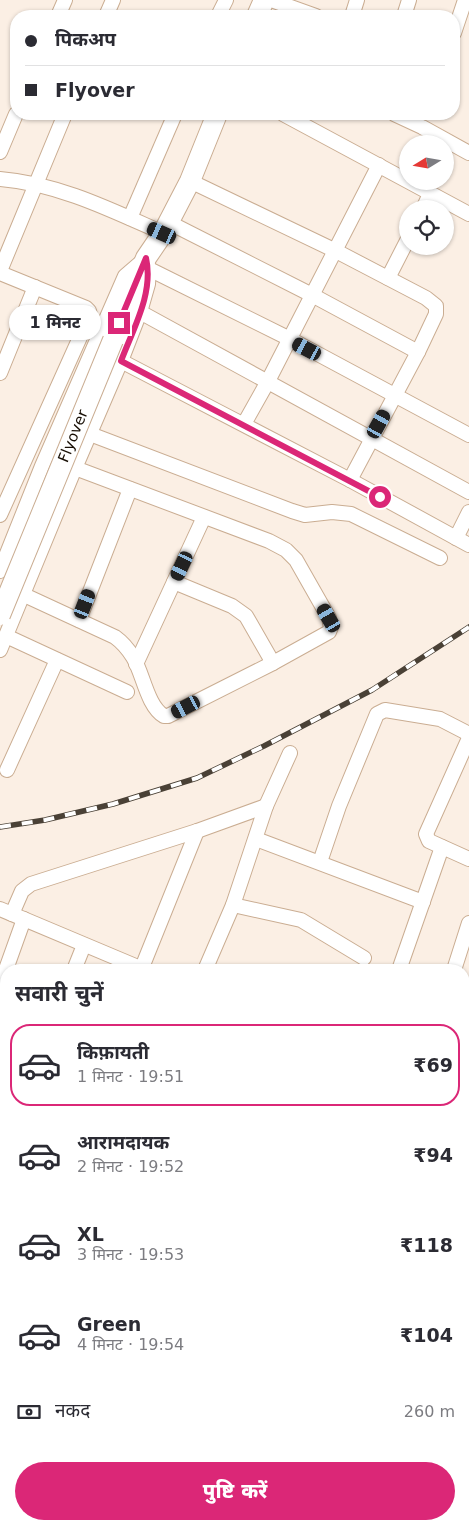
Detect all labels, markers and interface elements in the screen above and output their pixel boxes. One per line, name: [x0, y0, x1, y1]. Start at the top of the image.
text: पिकअप: [55, 28, 116, 50]
text: Flyover: [55, 79, 135, 101]
north arrow: [399, 135, 454, 190]
map controls: [399, 135, 454, 255]
button: locate: [399, 200, 454, 255]
car: [145, 220, 178, 246]
callout: 1 मिनट: [9, 306, 102, 340]
route end: [108, 312, 130, 334]
text: 1 मिनट: [29, 313, 81, 332]
car: [290, 335, 323, 363]
street label: Flyover: [54, 406, 92, 465]
car: [365, 407, 392, 441]
route start: [369, 486, 391, 508]
car: [168, 549, 195, 583]
car: [72, 587, 97, 621]
car: [315, 601, 342, 635]
car: [169, 694, 202, 720]
text: सवारी चुनें: [15, 981, 104, 1006]
text: किफ़ायती: [77, 1041, 149, 1063]
icon: car: [17, 1043, 62, 1088]
text: ₹69: [413, 1054, 453, 1076]
text: 1 मिनट · 19:51: [77, 1067, 184, 1086]
text: आरामदायक: [77, 1131, 169, 1153]
icon: car: [17, 1133, 62, 1178]
text: ₹94: [413, 1144, 453, 1166]
text: 2 मिनट · 19:52: [77, 1157, 184, 1176]
icon: car: [17, 1223, 62, 1268]
text: XL: [77, 1223, 104, 1245]
text: ₹118: [400, 1234, 453, 1256]
text: 3 मिनट · 19:53: [77, 1245, 184, 1264]
icon: car: [17, 1313, 62, 1358]
text: Green: [77, 1313, 141, 1335]
text: ₹104: [400, 1324, 453, 1346]
text: 4 मिनट · 19:54: [77, 1335, 184, 1354]
icon: cash: [15, 1398, 43, 1426]
text: नकद: [55, 1399, 90, 1421]
text: 260 m: [404, 1402, 455, 1421]
button: पुष्टि करें: [15, 1462, 455, 1520]

